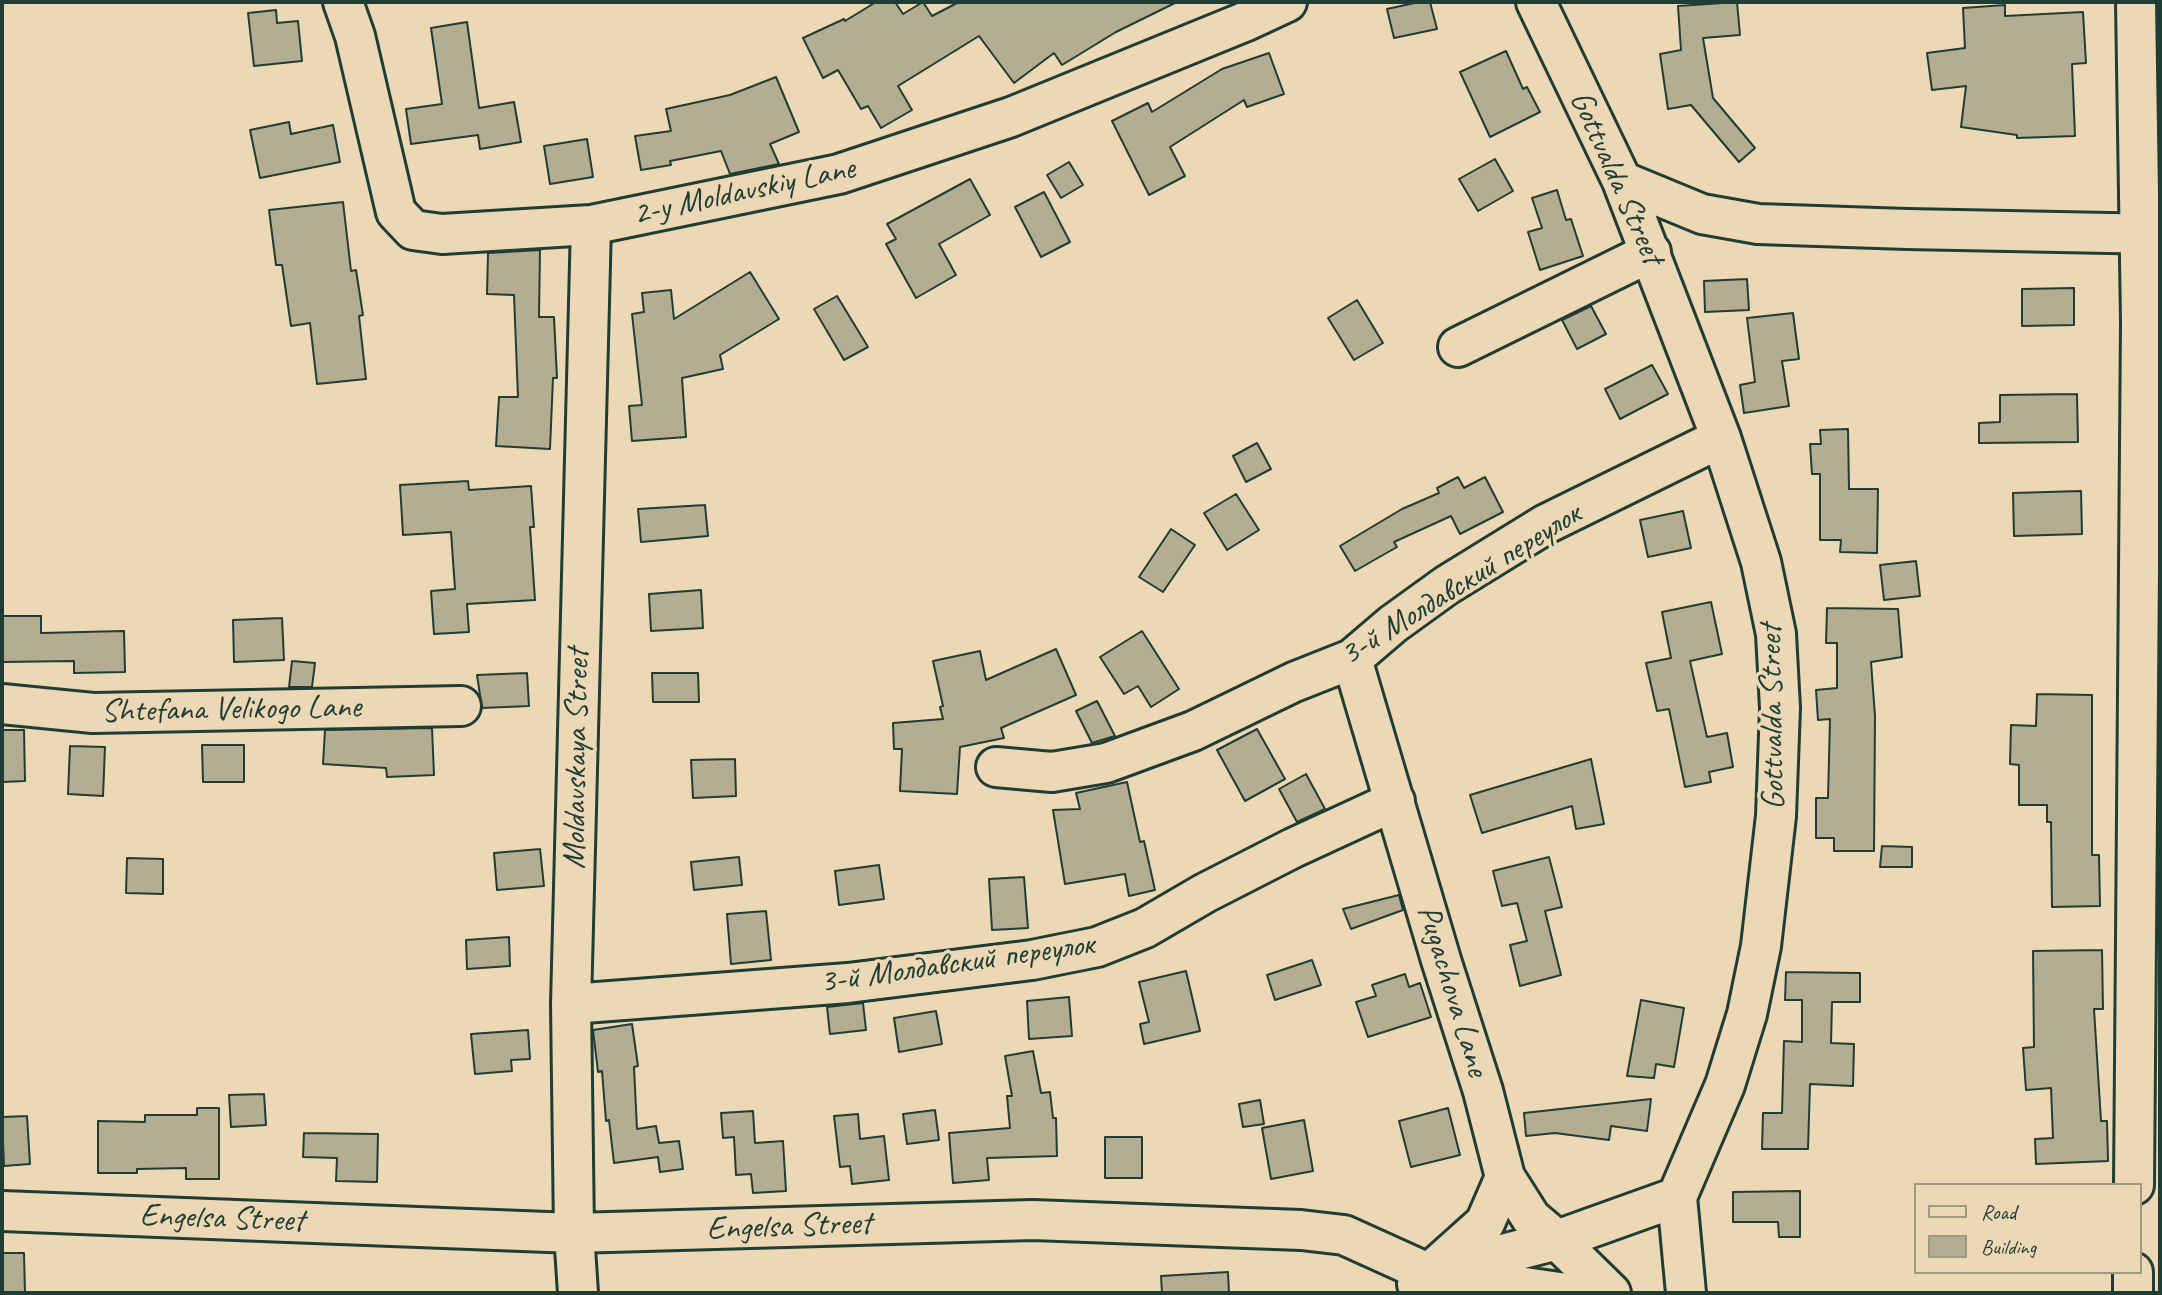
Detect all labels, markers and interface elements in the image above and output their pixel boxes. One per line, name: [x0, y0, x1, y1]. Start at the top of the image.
street label: Gottvalda Street: [1560, 85, 1672, 271]
street label: 2-y Moldavskiy Lane: [629, 149, 859, 235]
street label: 3-й Молдавский переулок: [1333, 495, 1589, 675]
street label: Gottvalda Street: [1752, 624, 1794, 810]
street label: Moldavskaya Street: [555, 648, 599, 870]
street label: Shtefana Velikogo Lane: [101, 688, 361, 732]
street label: Pugachova Lane: [1407, 901, 1497, 1081]
street label: 3-й Молдавский переулок: [817, 925, 1097, 1003]
legend: [1913, 1183, 2141, 1274]
street label: Engelsa Street: [139, 1196, 305, 1242]
text: Road: [1981, 1199, 2016, 1225]
street label: Engelsa Street: [706, 1204, 872, 1250]
text: Building: [1981, 1234, 2036, 1260]

